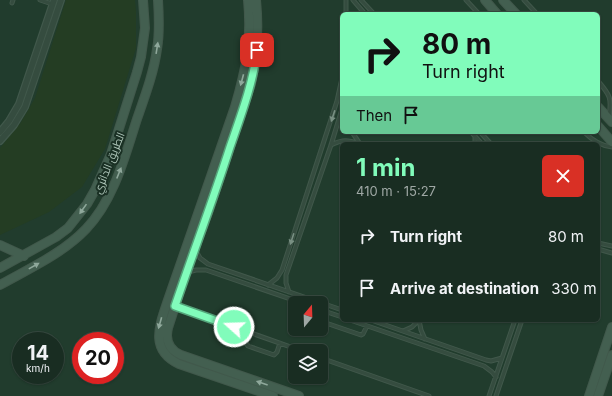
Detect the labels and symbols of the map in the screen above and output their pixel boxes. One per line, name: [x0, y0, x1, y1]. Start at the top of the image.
pin: [240, 33, 274, 67]
one-way arrow: [154, 42, 160, 54]
one-way arrow: [239, 74, 245, 86]
one-way arrow: [329, 110, 335, 122]
street label: الطريق الدائري: [90, 130, 130, 197]
one-way arrow: [116, 167, 122, 178]
one-way arrow: [79, 204, 87, 215]
one-way arrow: [289, 234, 295, 246]
one-way arrow: [28, 263, 40, 270]
north arrow: [288, 296, 328, 336]
position arrow: [213, 306, 255, 348]
one-way arrow: [157, 316, 163, 329]
speed limit sign: 20: [72, 332, 124, 384]
one-way arrow: [256, 380, 268, 386]

